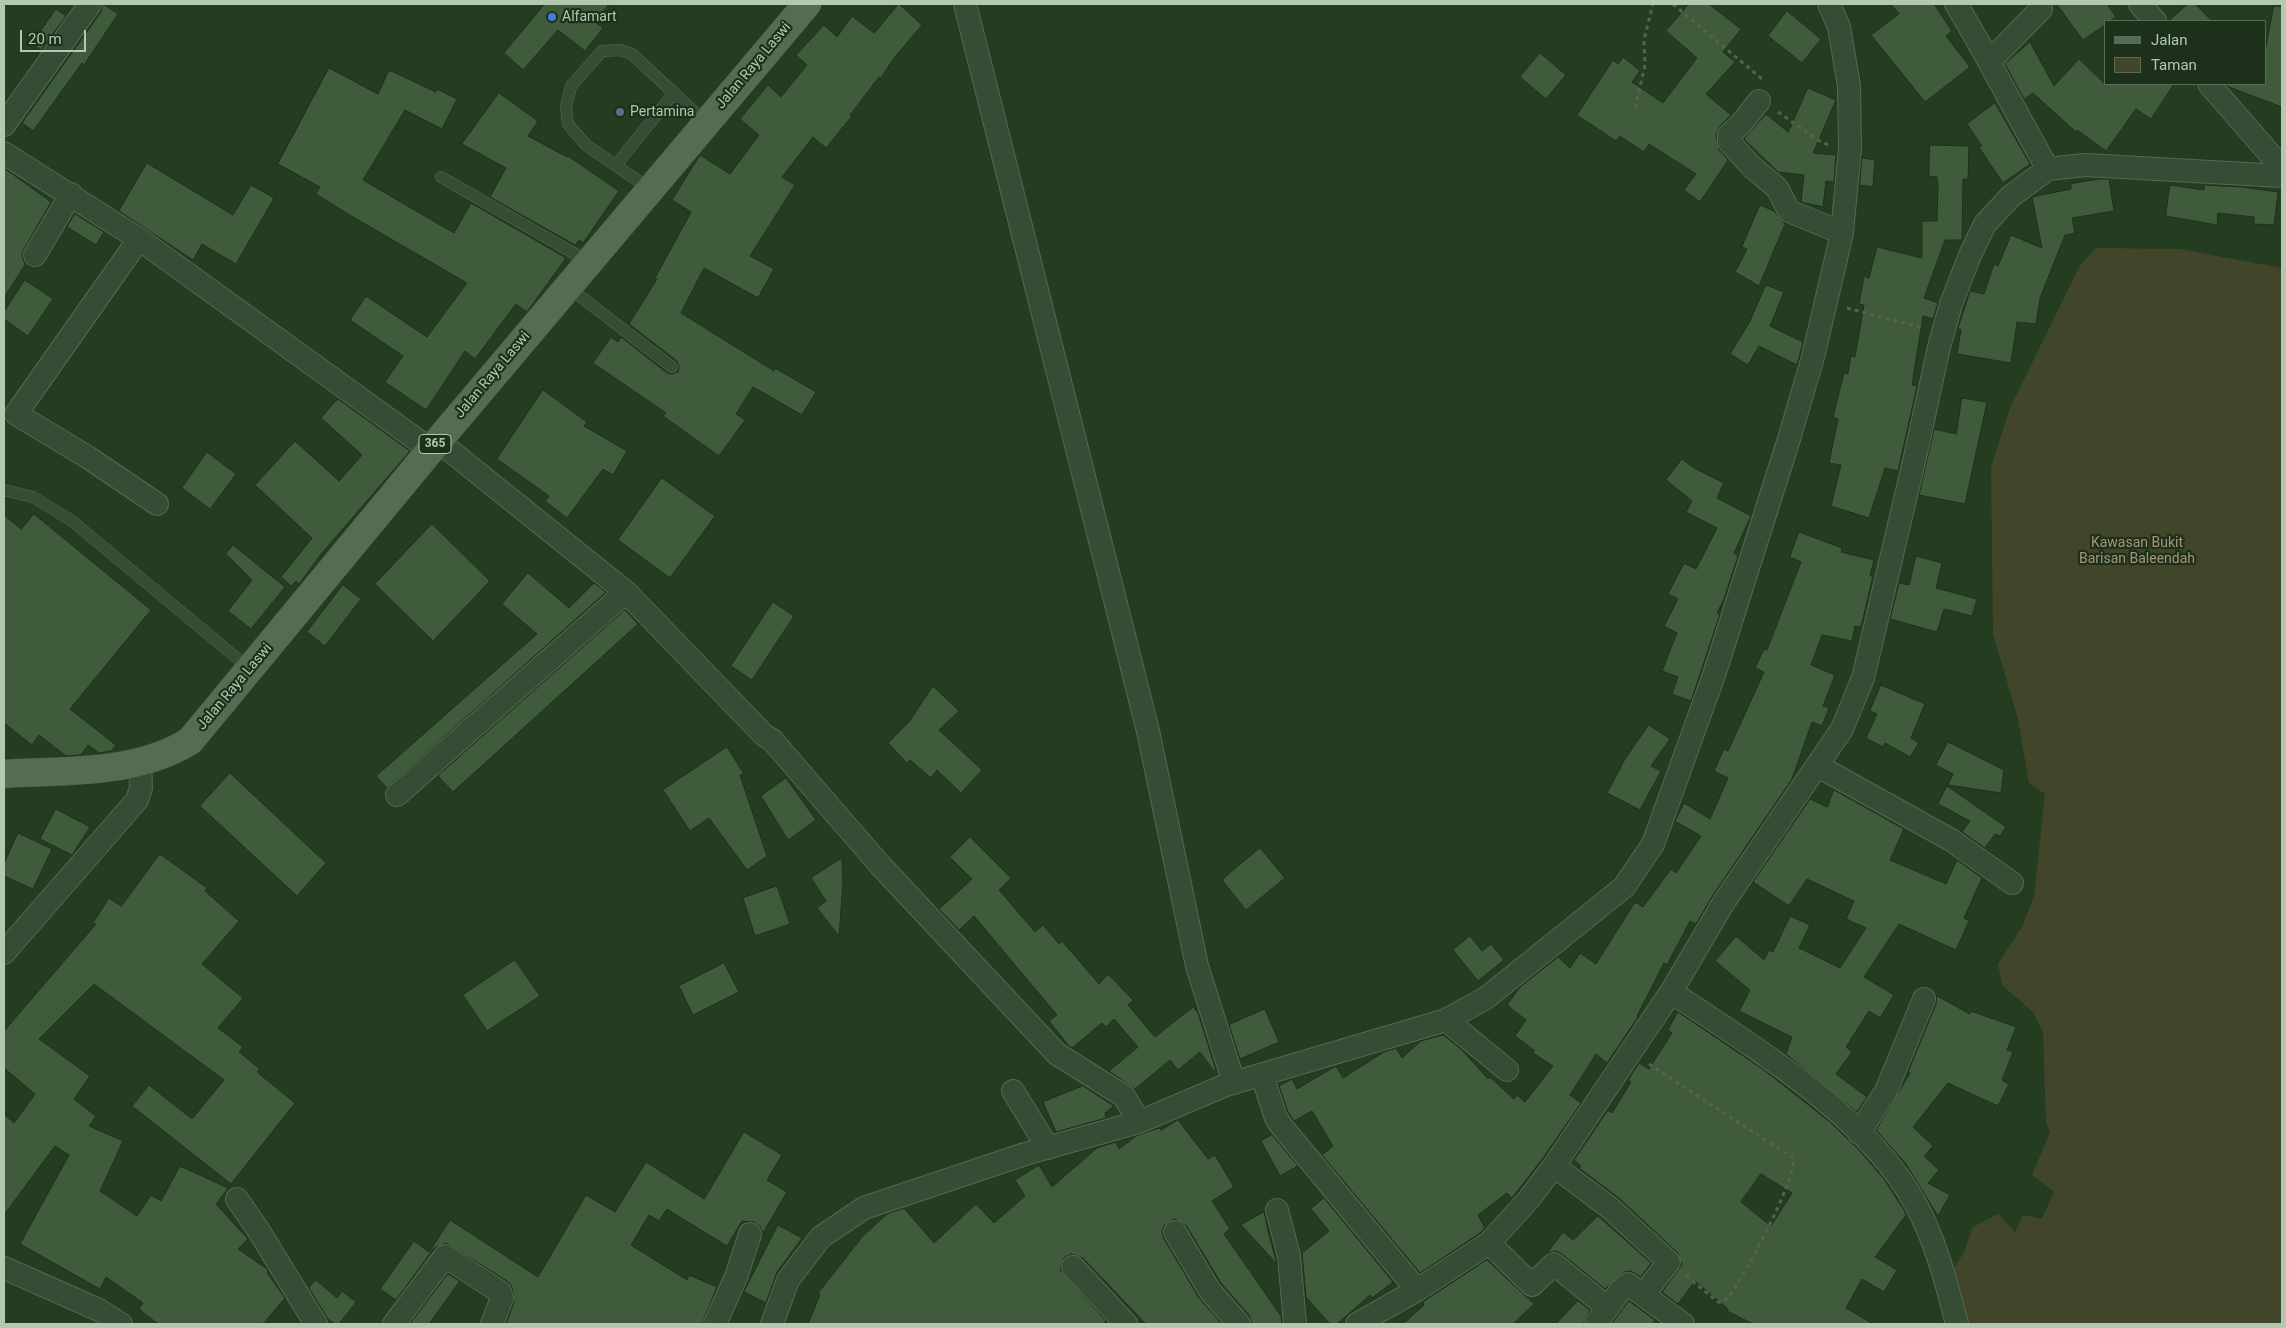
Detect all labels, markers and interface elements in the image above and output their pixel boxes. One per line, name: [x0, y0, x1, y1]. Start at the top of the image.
place label: Alfamart: [562, 9, 617, 25]
marker: Alfamart: [546, 11, 558, 23]
street label: Jalan Raya Laswi: [713, 19, 795, 113]
scale bar: [22, 20, 89, 52]
legend: [2104, 20, 2266, 85]
text: 20 m: [28, 30, 62, 48]
text: Jalan: [2151, 31, 2188, 49]
text: Taman: [2151, 56, 2197, 74]
place label: Pertamina: [630, 104, 694, 120]
marker: Pertamina: [614, 106, 626, 118]
street label: Jalan Raya Laswi: [452, 328, 534, 422]
road number: 365: [419, 434, 451, 454]
park label: Kawasan Bukit Barisan Baleendah: [2079, 535, 2195, 568]
street label: Jalan Raya Laswi: [194, 640, 276, 734]

